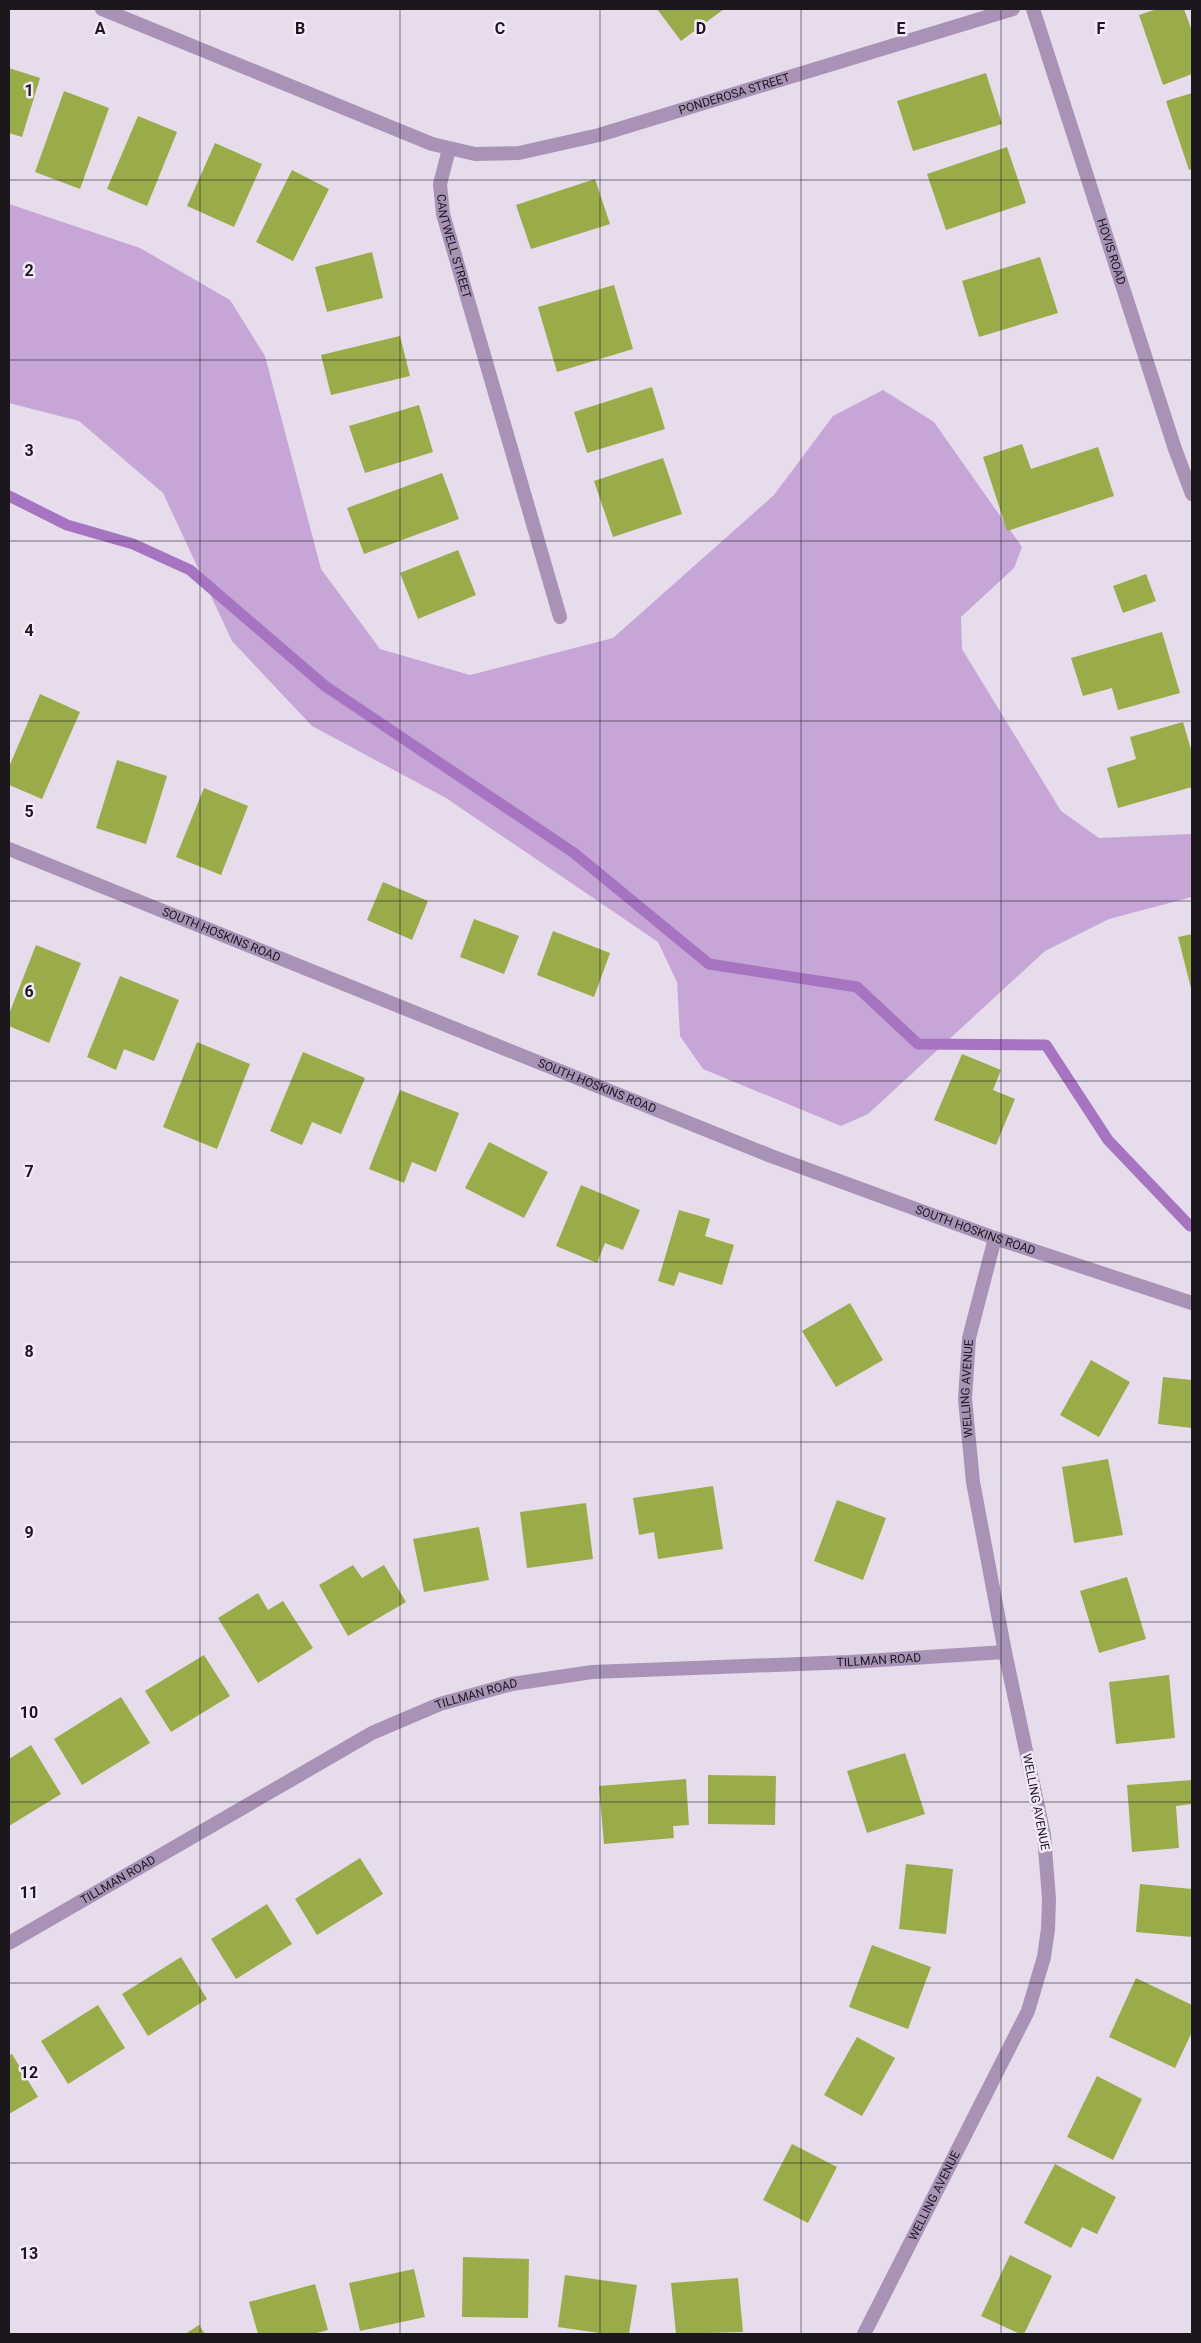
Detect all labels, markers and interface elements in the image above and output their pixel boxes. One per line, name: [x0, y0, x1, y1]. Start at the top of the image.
text: A: [95, 19, 106, 38]
text: B: [295, 19, 305, 38]
text: C: [495, 19, 505, 38]
text: D: [696, 19, 706, 38]
text: E: [897, 19, 906, 38]
text: F: [1097, 19, 1106, 38]
street label: PONDEROSA STREET: [677, 70, 791, 117]
text: 1: [24, 81, 34, 100]
street label: CANTWELL STREET: [434, 193, 474, 300]
street label: HOVIS ROAD: [1094, 217, 1129, 287]
text: 2: [24, 261, 34, 280]
text: 3: [24, 441, 34, 460]
text: 4: [24, 621, 34, 640]
text: 5: [24, 802, 34, 821]
street label: SOUTH HOSKINS ROAD: [160, 904, 283, 965]
text: 6: [24, 982, 34, 1001]
street label: SOUTH HOSKINS ROAD: [536, 1056, 658, 1116]
text: 7: [24, 1162, 34, 1181]
street label: SOUTH HOSKINS ROAD: [913, 1202, 1037, 1258]
street label: WELLING AVENUE: [958, 1339, 976, 1438]
text: 8: [24, 1342, 34, 1361]
text: 9: [24, 1523, 34, 1542]
street label: TILLMAN ROAD: [836, 1650, 922, 1670]
street label: TILLMAN ROAD: [433, 1676, 518, 1712]
text: 10: [20, 1703, 38, 1722]
street label: WELLING AVENUE: [1020, 1752, 1052, 1852]
street label: TILLMAN ROAD: [78, 1853, 158, 1907]
text: 11: [20, 1883, 38, 1902]
text: 12: [20, 2063, 38, 2082]
street label: WELLING AVENUE: [906, 2149, 963, 2243]
text: 13: [20, 2244, 38, 2263]

